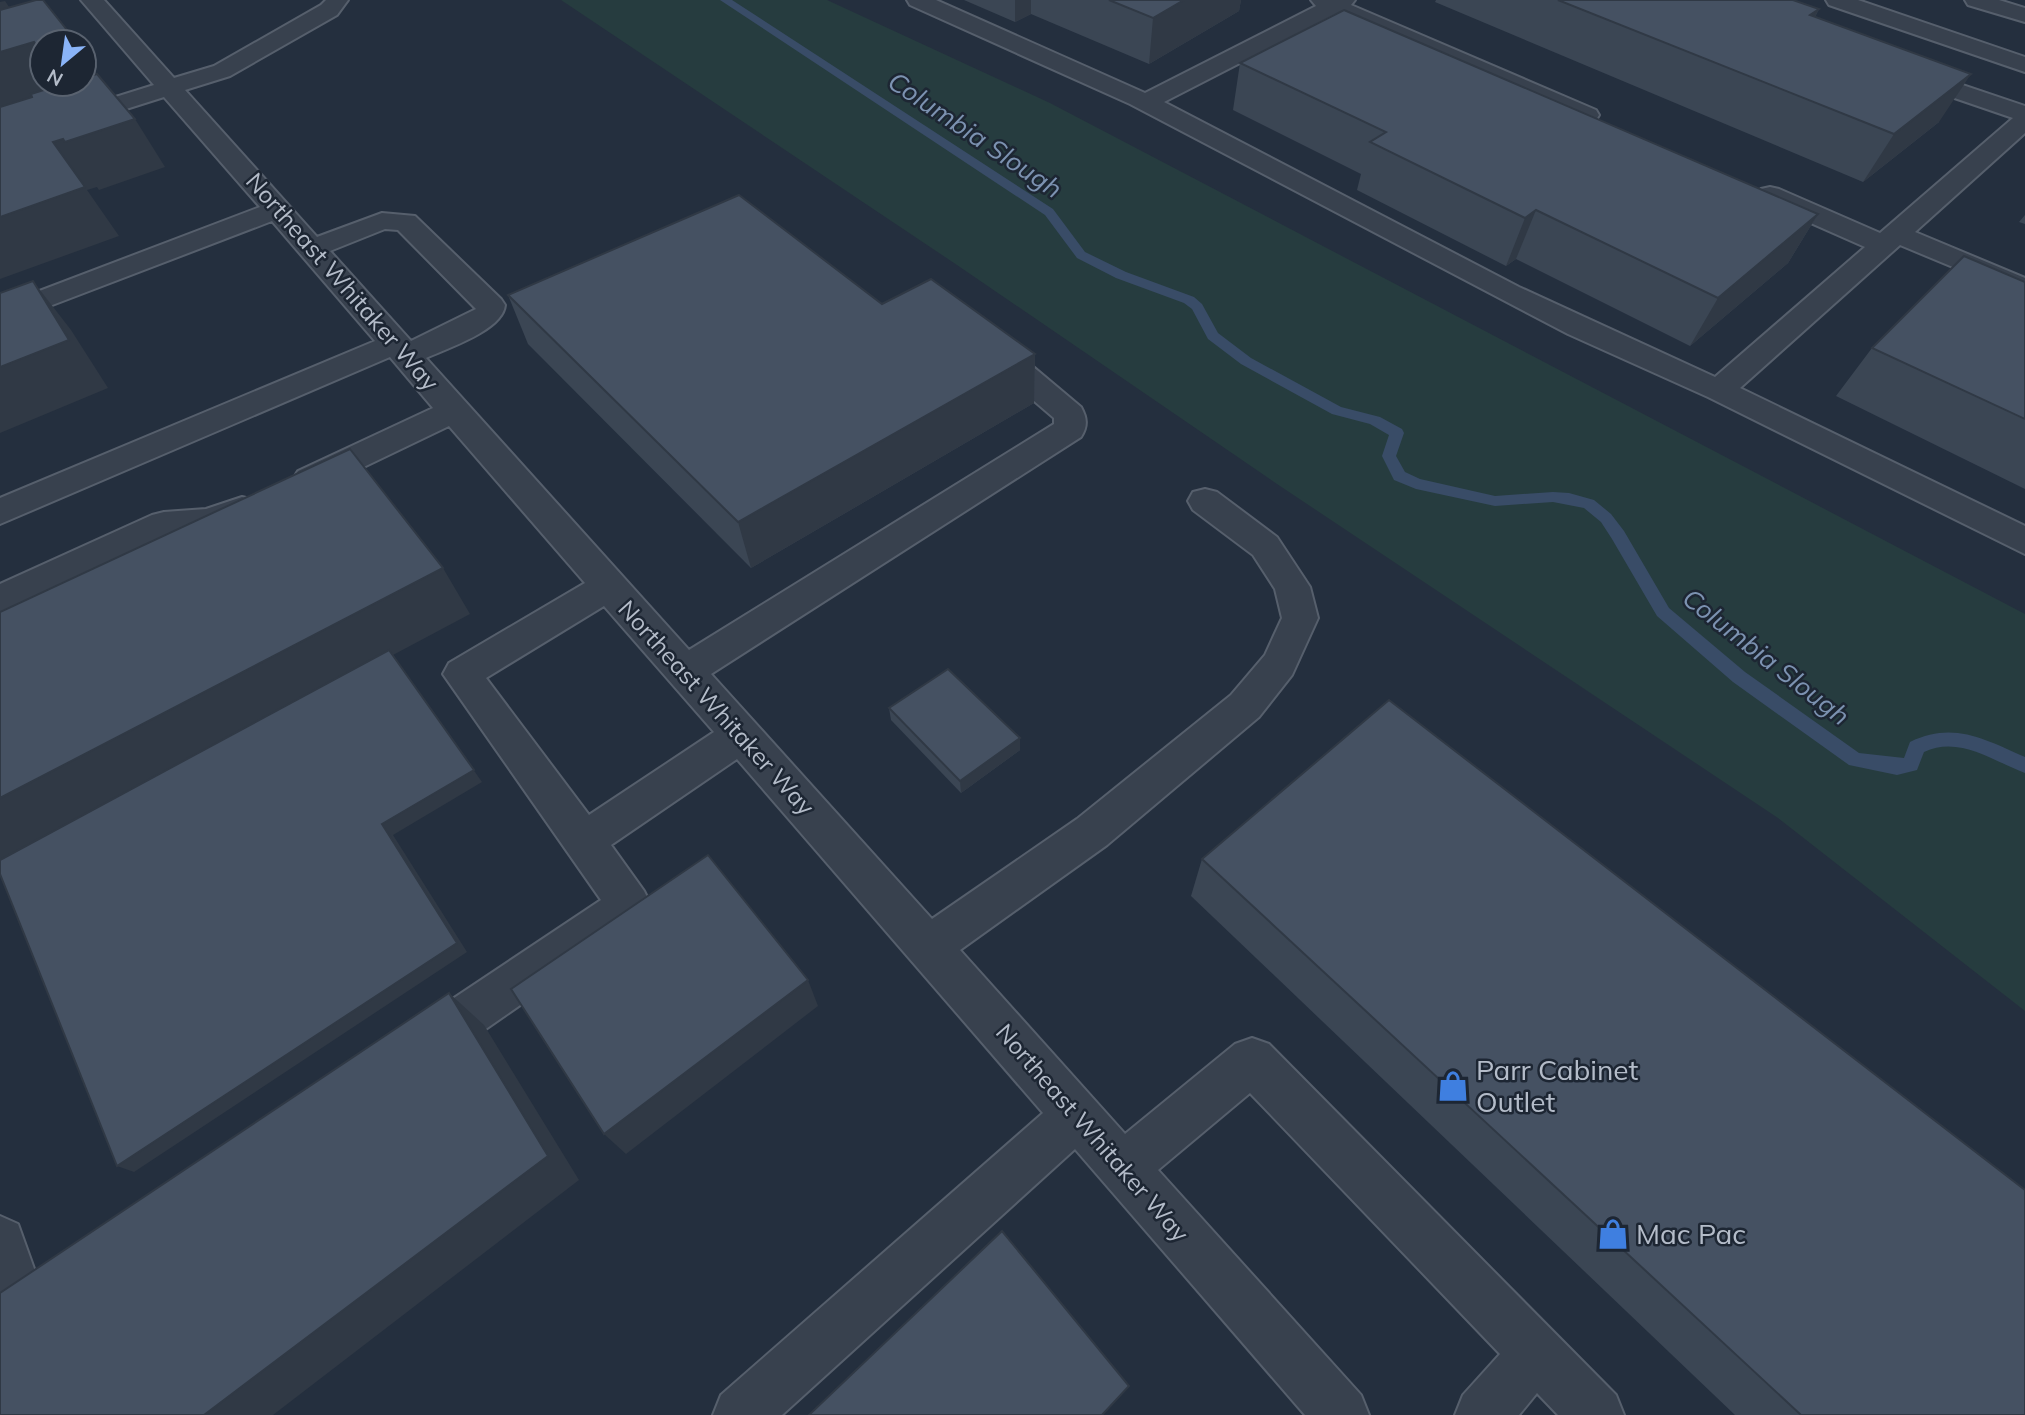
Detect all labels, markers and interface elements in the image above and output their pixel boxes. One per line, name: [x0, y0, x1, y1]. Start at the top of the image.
north arrow: [28, 28, 98, 98]
text: N: [43, 64, 67, 92]
water label: Columbia Slough: [882, 64, 1069, 205]
street label: Northeast Whitaker Way: [240, 166, 446, 397]
water label: Columbia Slough: [1676, 581, 1856, 732]
street label: Northeast Whitaker Way: [612, 594, 821, 821]
street label: Northeast Whitaker Way: [990, 1017, 1196, 1248]
place label: Parr Cabinet Outlet: [1476, 1052, 1639, 1119]
shop icon: Parr Cabinet Outlet: [1436, 1069, 1470, 1103]
place label: Mac Pac: [1636, 1216, 1746, 1251]
shop icon: Mac Pac: [1596, 1217, 1630, 1251]

